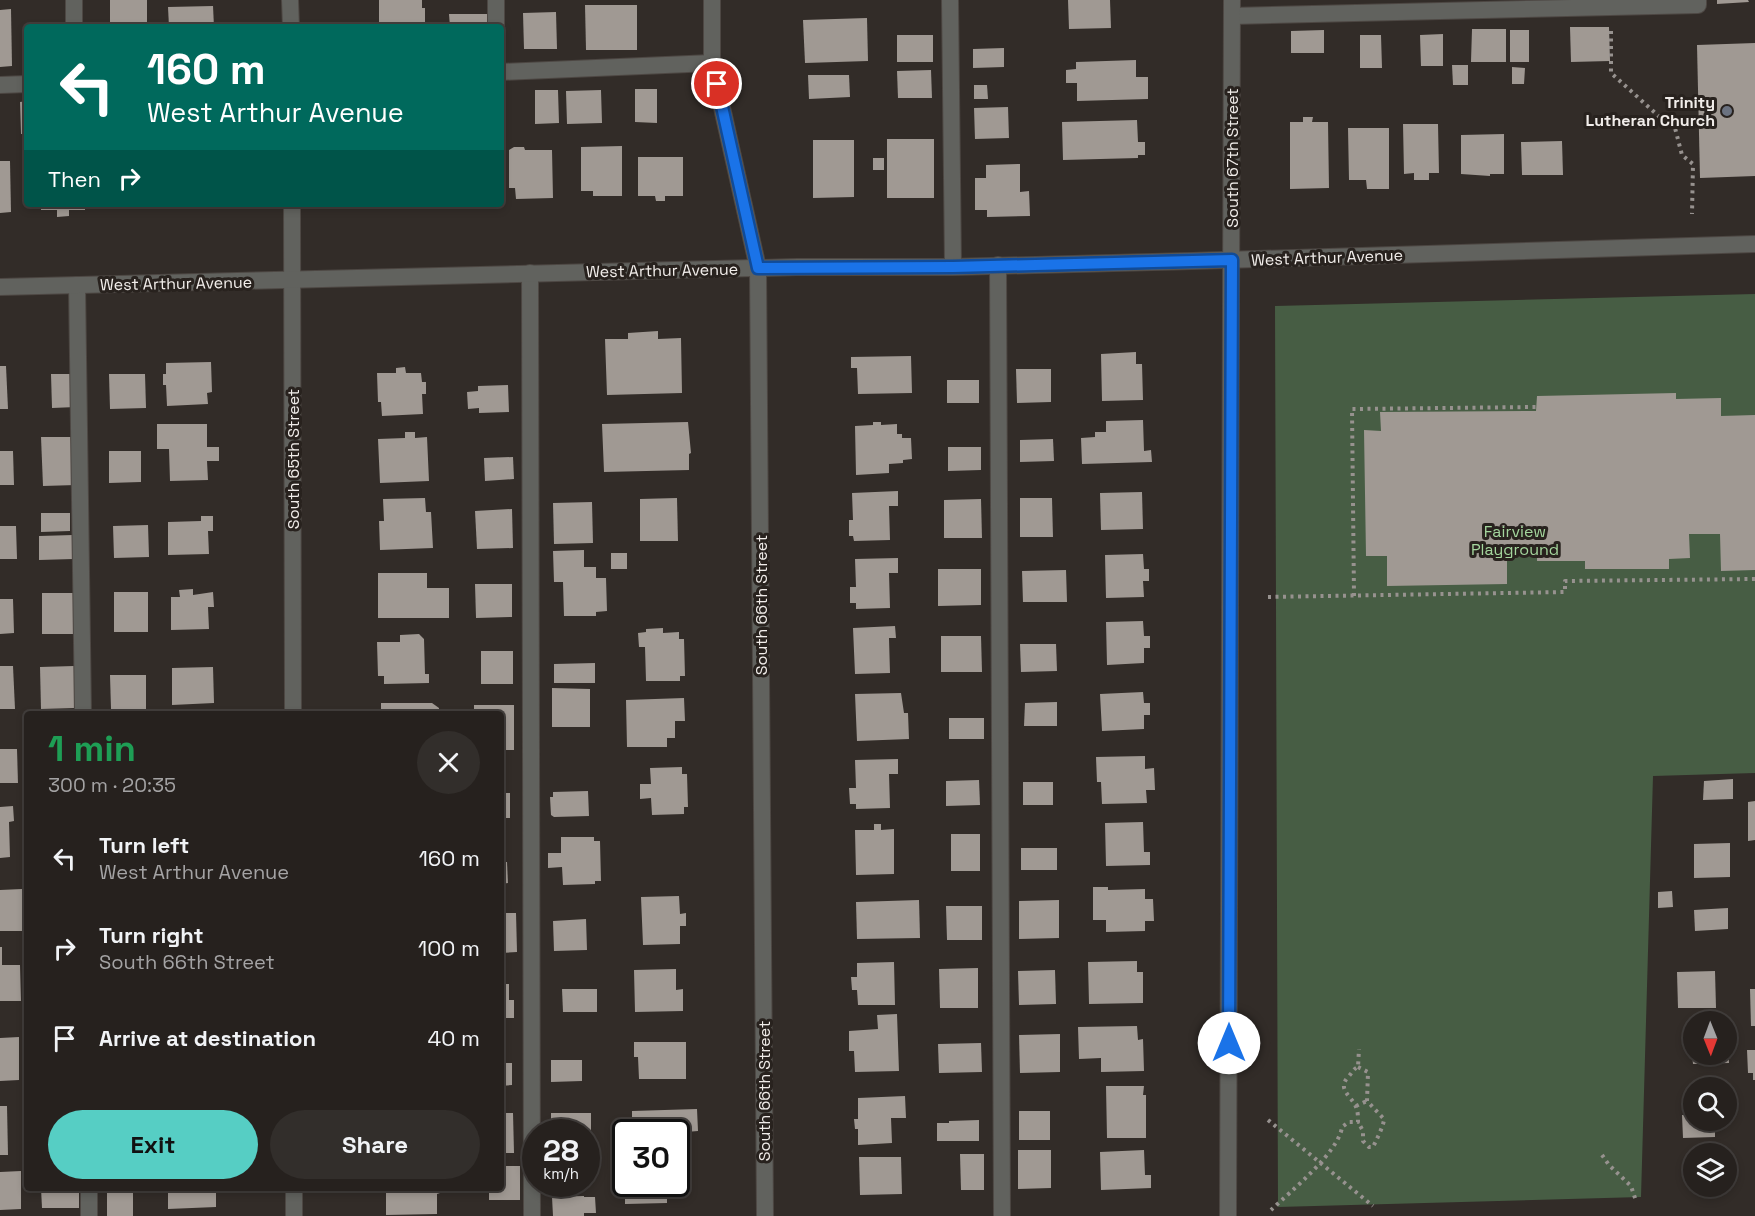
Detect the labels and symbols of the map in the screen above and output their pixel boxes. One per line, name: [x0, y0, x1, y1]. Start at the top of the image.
pin: [691, 58, 742, 109]
street label: South 67th Street: [1222, 88, 1243, 228]
place label: Trinity Lutheran Church: [1586, 92, 1715, 131]
marker: Trinity Lutheran Church: [1720, 104, 1734, 118]
street label: West Arthur Avenue: [1251, 244, 1403, 271]
street label: West Arthur Avenue: [586, 259, 738, 282]
street label: West Arthur Avenue: [100, 272, 252, 295]
street label: South 65th Street: [283, 389, 304, 529]
park label: Fairview Playground: [1471, 521, 1559, 560]
street label: South 66th Street: [751, 535, 772, 675]
position arrow: [1197, 1011, 1261, 1075]
north arrow: [1683, 1011, 1737, 1065]
street label: South 66th Street: [754, 1021, 775, 1161]
speed limit sign: 30: [612, 1119, 690, 1197]

